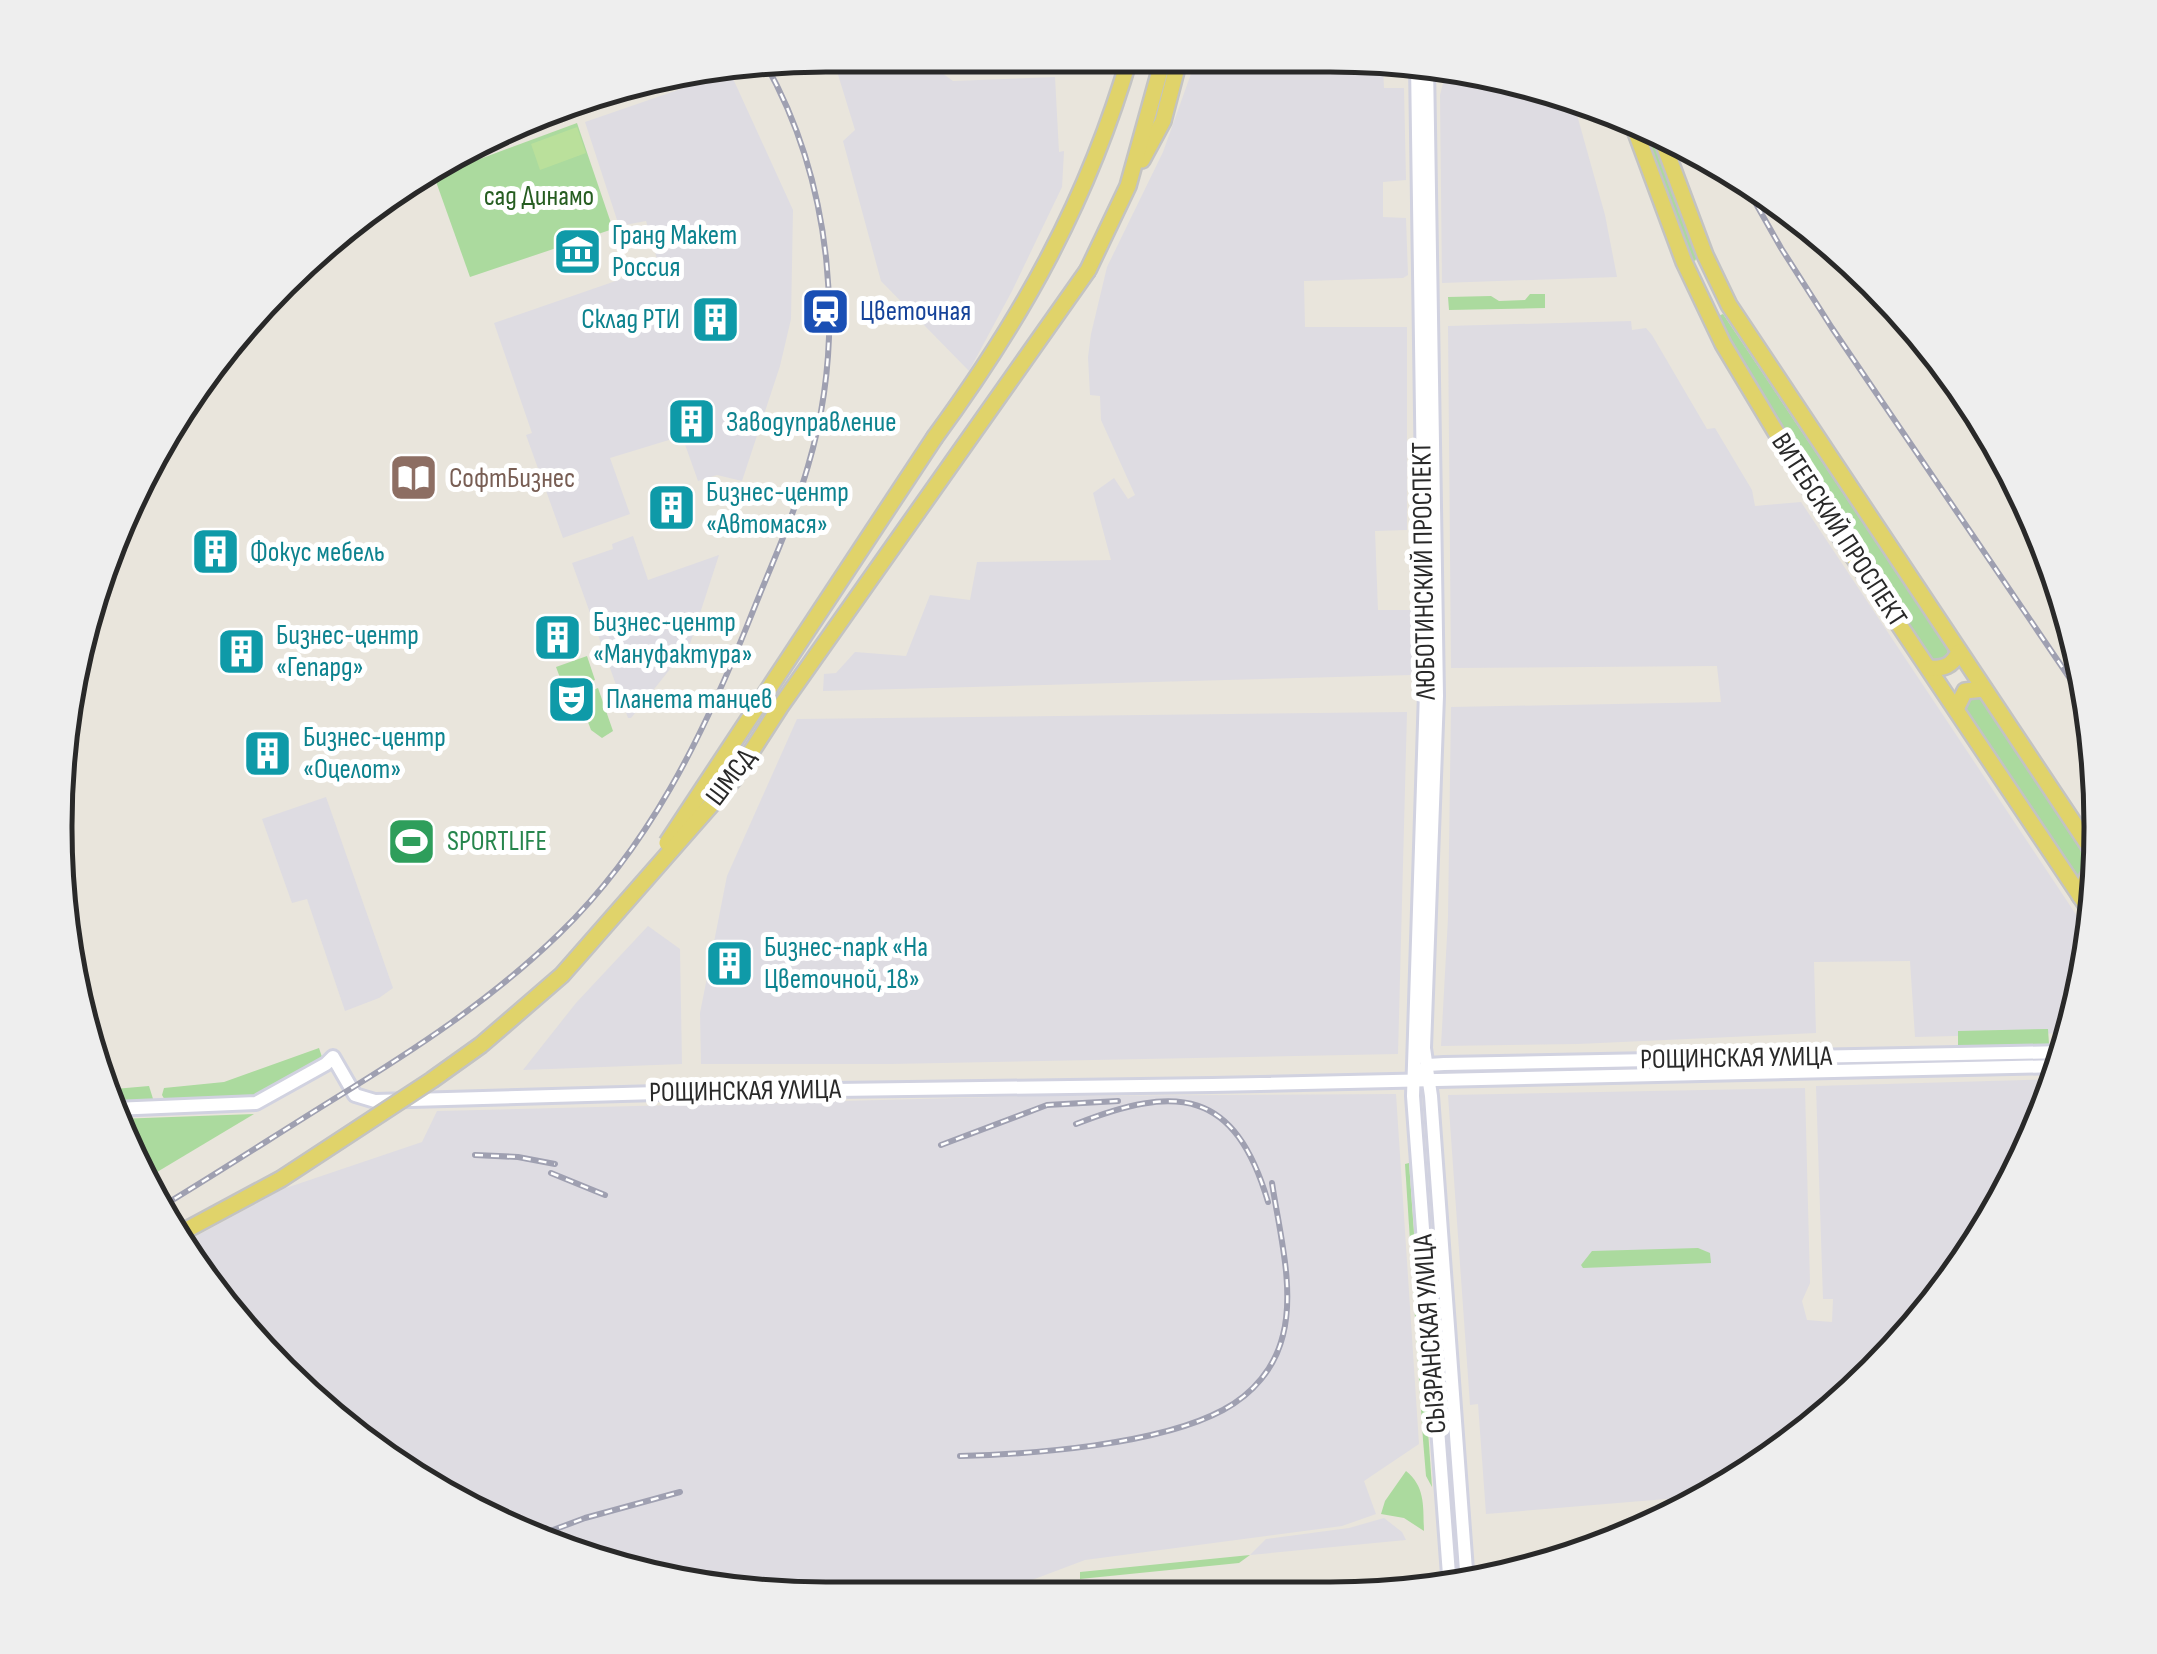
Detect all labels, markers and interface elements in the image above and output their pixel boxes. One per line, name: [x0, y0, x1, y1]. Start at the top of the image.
park label: сад Динамо: [484, 180, 594, 213]
place label: Гранд Макет Россия: [612, 219, 737, 284]
museum icon: Гранд Макет Россия: [551, 225, 603, 277]
station icon: Цветочная: [799, 285, 851, 337]
building icon: Склад РТИ: [689, 293, 741, 345]
place label: Цветочная: [860, 295, 971, 328]
place label: Склад РТИ: [581, 303, 680, 336]
building icon: Заводуправление: [665, 396, 717, 448]
place label: Заводуправление: [726, 406, 896, 439]
street label: ВИТЕБСКИЙ ПРОСПЕКТ: [1764, 427, 1914, 633]
street label: ЛЮБОТИНСКИЙ ПРОСПЕКТ: [1405, 442, 1443, 701]
library icon: СофтБизнес: [388, 452, 440, 504]
place label: СофтБизнес: [449, 462, 575, 495]
place label: Бизнес-центр «Автомася»: [706, 476, 849, 541]
building icon: Бизнес-центр «Автомася»: [645, 482, 697, 534]
building icon: Фокус мебель: [189, 526, 241, 578]
place label: Фокус мебель: [250, 536, 385, 569]
place label: Бизнес-центр «Мануфактура»: [593, 606, 753, 671]
building icon: Бизнес-центр «Мануфактура»: [532, 612, 584, 664]
place label: Бизнес-центр «Гепард»: [276, 619, 419, 684]
building icon: Бизнес-центр «Гепард»: [215, 625, 267, 677]
theatre icon: Планета танцев: [545, 673, 597, 725]
place label: Планета танцев: [606, 683, 773, 716]
place label: Бизнес-центр «Оцелот»: [303, 721, 446, 786]
building icon: Бизнес-центр «Оцелот»: [242, 727, 294, 779]
street label: ШМСД: [699, 742, 763, 812]
sports icon: SPORTLIFE: [386, 815, 438, 867]
place label: SPORTLIFE: [447, 825, 547, 858]
place label: Бизнес-парк «На Цветочной, 18»: [764, 931, 928, 996]
building icon: Бизнес-парк «На Цветочной, 18»: [703, 937, 755, 989]
street label: РОЩИНСКАЯ УЛИЦА: [1640, 1040, 1833, 1076]
street label: РОЩИНСКАЯ УЛИЦА: [649, 1073, 842, 1109]
street label: СЫЗРАНСКАЯ УЛИЦА: [1406, 1232, 1453, 1435]

